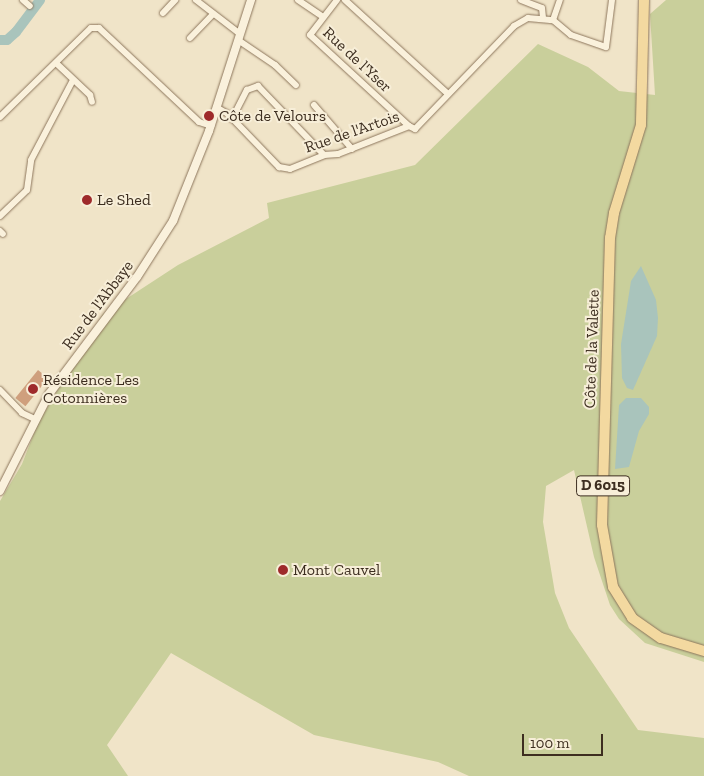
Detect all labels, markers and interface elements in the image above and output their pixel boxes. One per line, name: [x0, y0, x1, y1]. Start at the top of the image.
street label: Rue de l'Yser: [319, 23, 395, 97]
place label: Côte de Velours: [219, 106, 327, 126]
street label: Rue de l'Artois: [302, 107, 402, 157]
marker: Côte de Velours: [203, 110, 215, 122]
place label: Le Shed: [97, 190, 151, 210]
marker: Le Shed: [81, 194, 93, 206]
street label: Rue de l'Abbaye: [58, 257, 138, 353]
street label: Côte de la Valette: [580, 289, 604, 409]
place label: Résidence Les Cotonnières: [43, 370, 139, 408]
marker: Résidence Les Cotonnières: [27, 383, 39, 395]
road number: D 6015: [576, 474, 630, 498]
place label: Mont Cauvel: [293, 560, 380, 580]
marker: Mont Cauvel: [277, 564, 289, 576]
scale bar: [524, 724, 605, 756]
text: 100 m: [530, 734, 569, 752]

